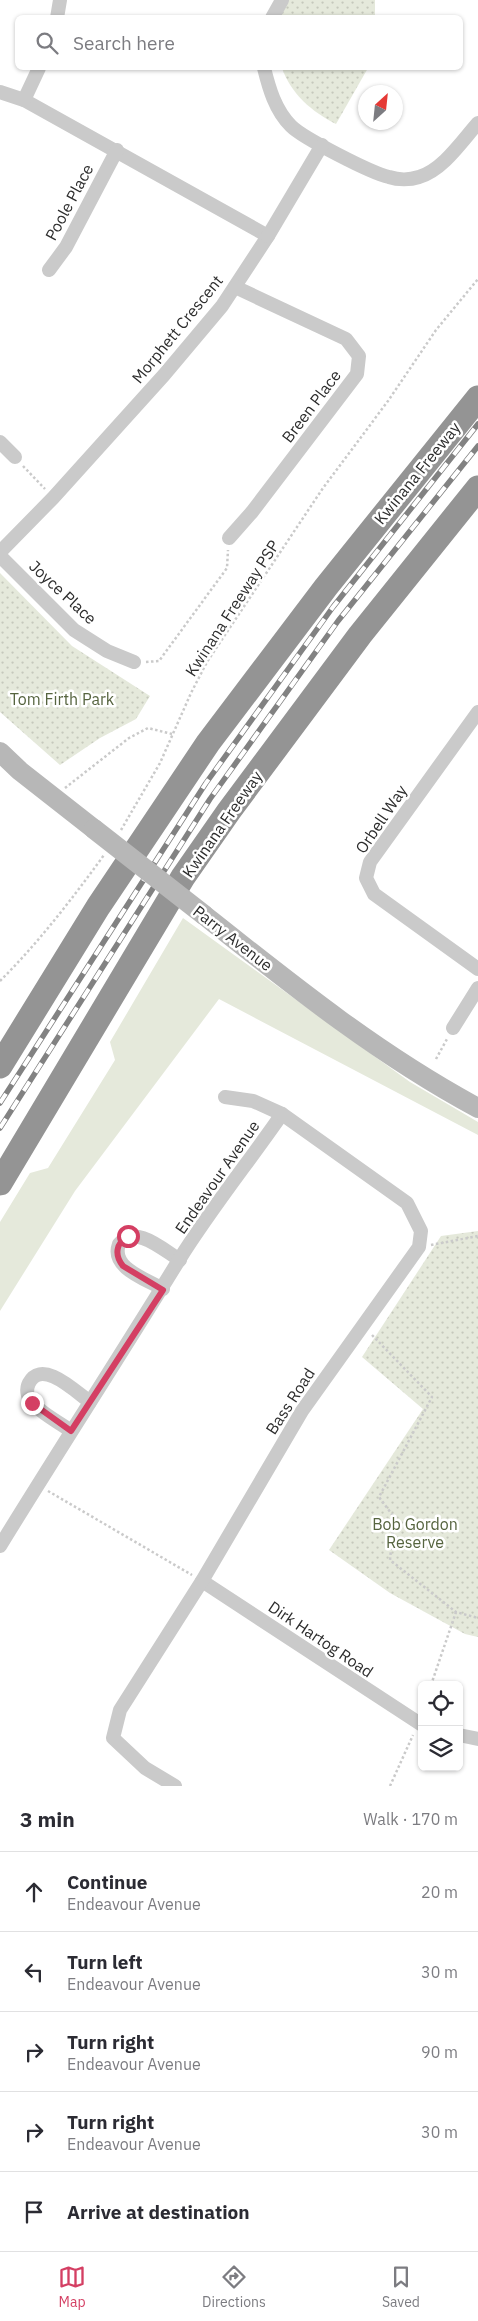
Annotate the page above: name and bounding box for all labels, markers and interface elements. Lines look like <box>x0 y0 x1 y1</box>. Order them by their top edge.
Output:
search box <box>15 15 463 70</box>
icon: search <box>33 29 61 57</box>
text: Search here <box>73 31 175 55</box>
north arrow <box>358 85 403 130</box>
street label: Poole Place <box>41 160 98 244</box>
street label: Morphett Crescent <box>127 271 227 387</box>
street label: Breen Place <box>277 365 345 446</box>
street label: Kwinana Freeway <box>370 418 464 528</box>
street label: Kwinana Freeway PSP <box>181 536 284 680</box>
street label: Joyce Place <box>25 556 101 628</box>
park label: Tom Firth Park <box>10 689 115 709</box>
street label: Kwinana Freeway <box>178 767 266 881</box>
street label: Orbell Way <box>351 781 411 857</box>
street label: Parry Avenue <box>189 901 277 975</box>
street label: Endeavour Avenue <box>170 1116 264 1238</box>
route start <box>117 1225 140 1248</box>
street label: Bass Road <box>261 1364 319 1438</box>
route end <box>21 1392 44 1415</box>
park label: Bob Gordon Reserve <box>372 1514 458 1552</box>
street label: Dirk Hartog Road <box>265 1597 377 1681</box>
map controls <box>418 1681 463 1771</box>
button: locate <box>418 1681 463 1726</box>
button: layers <box>418 1726 463 1771</box>
text: 3 min <box>20 1805 75 1833</box>
text: Walk · 170 m <box>363 1809 458 1829</box>
text: Continue <box>67 1870 147 1894</box>
icon: ahead <box>20 1878 48 1906</box>
text: 20 m <box>421 1882 458 1902</box>
text: Endeavour Avenue <box>67 1894 201 1914</box>
text: Turn left <box>67 1950 143 1974</box>
icon: left <box>20 1958 48 1986</box>
text: 30 m <box>421 1962 458 1982</box>
text: Endeavour Avenue <box>67 1974 201 1994</box>
text: Turn right <box>67 2030 154 2054</box>
icon: right <box>20 2038 48 2066</box>
text: 90 m <box>421 2042 458 2062</box>
text: Endeavour Avenue <box>67 2054 201 2074</box>
text: Turn right <box>67 2110 154 2134</box>
icon: right <box>20 2118 48 2146</box>
text: 30 m <box>421 2122 458 2142</box>
text: Endeavour Avenue <box>67 2134 201 2154</box>
icon: arrive <box>20 2198 48 2226</box>
text: Arrive at destination <box>67 2200 250 2224</box>
tab: Map <box>58 2263 86 2311</box>
tab: Directions <box>202 2263 266 2311</box>
tab: Saved <box>382 2263 420 2311</box>

